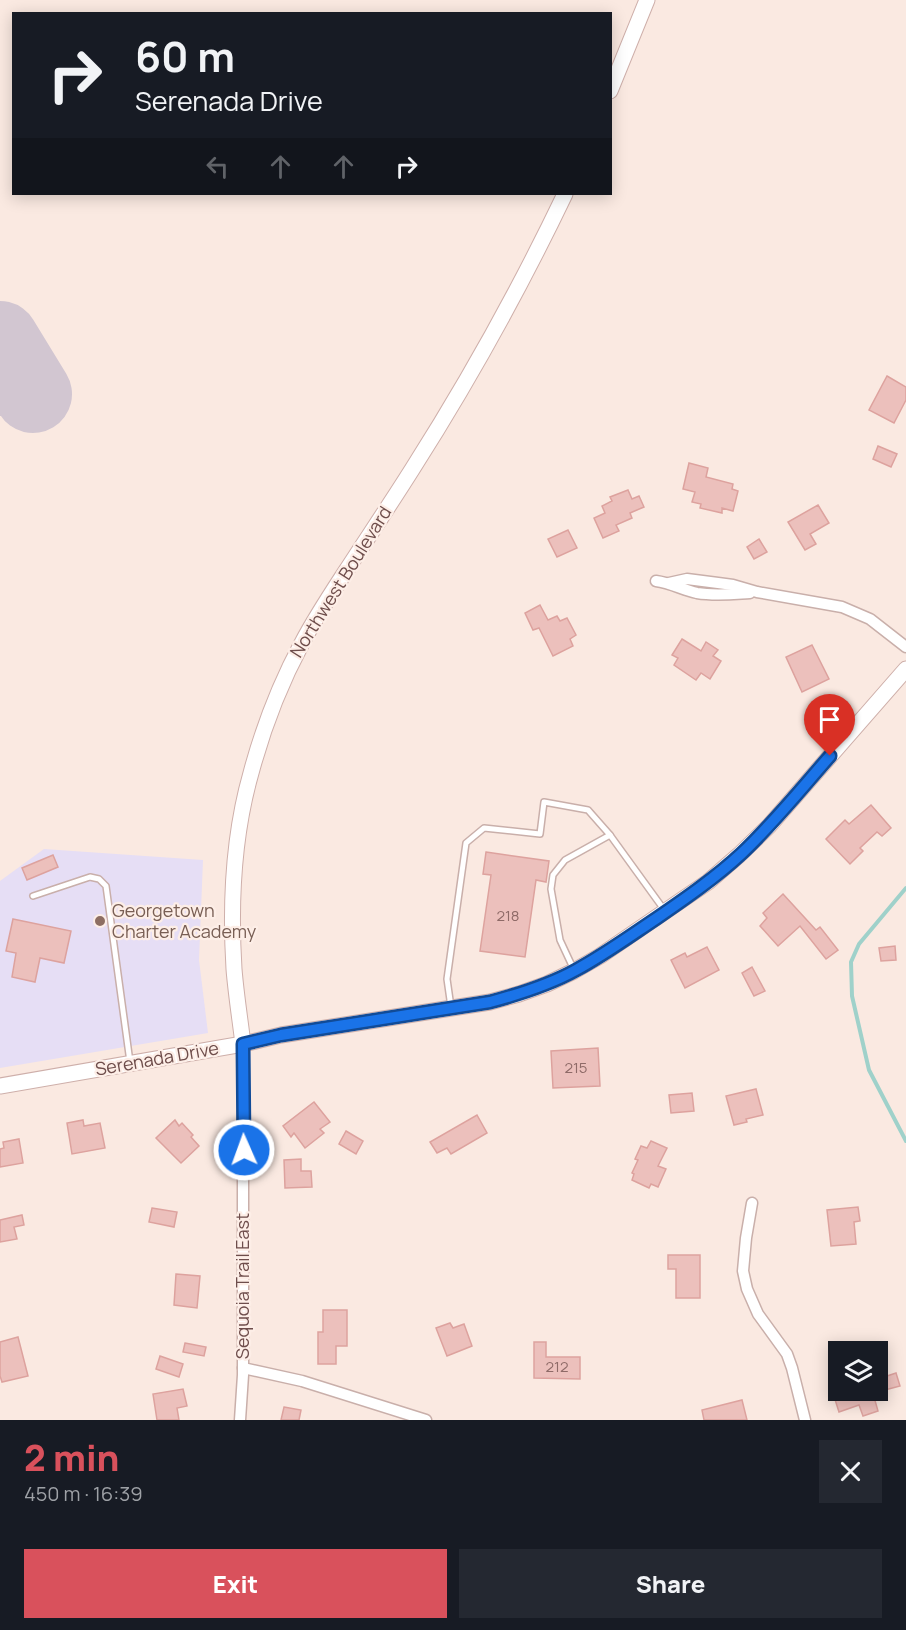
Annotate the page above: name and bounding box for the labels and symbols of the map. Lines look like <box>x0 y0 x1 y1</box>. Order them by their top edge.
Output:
street label: Northwest Boulevard <box>284 501 396 662</box>
pin <box>804 694 855 756</box>
place label: Georgetown Charter Academy <box>112 898 257 943</box>
house number: 218 <box>496 905 520 926</box>
marker: Georgetown Charter Academy <box>93 914 107 928</box>
street label: Serenada Drive <box>93 1035 221 1081</box>
house number: 215 <box>564 1057 588 1078</box>
position arrow <box>212 1118 276 1182</box>
street label: Sequoia Trail East <box>230 1213 254 1359</box>
house number: 212 <box>546 1356 568 1377</box>

